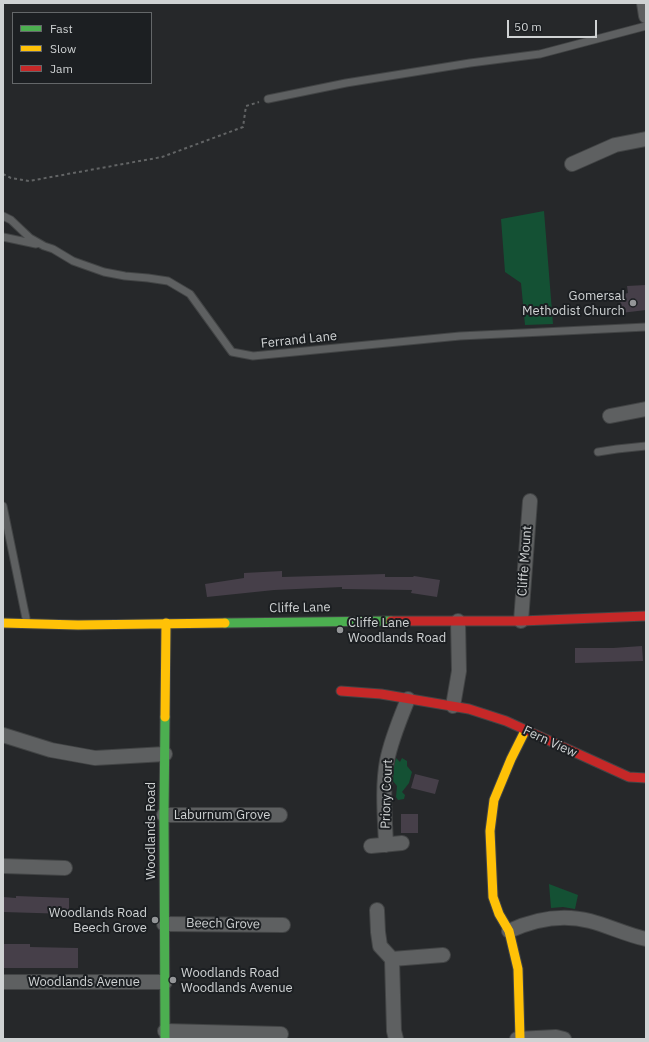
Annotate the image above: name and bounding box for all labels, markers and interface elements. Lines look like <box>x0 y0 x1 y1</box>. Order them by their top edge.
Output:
legend <box>12 12 152 84</box>
scale bar <box>509 12 599 38</box>
text: 50 m <box>514 19 542 34</box>
text: Fast <box>50 21 73 36</box>
text: Slow <box>50 41 76 56</box>
text: Jam <box>50 61 73 76</box>
place label: Gomersal Methodist Church <box>522 288 625 319</box>
marker: Gomersal Methodist Church <box>628 298 638 308</box>
street label: Ferrand Lane <box>260 328 338 352</box>
street label: Cliffe Mount <box>515 525 535 597</box>
street label: Cliffe Lane <box>269 600 331 616</box>
place label: Cliffe Lane Woodlands Road <box>348 615 446 646</box>
marker: Cliffe Lane Woodlands Road <box>335 625 345 635</box>
street label: Fern View <box>521 723 579 761</box>
street label: Priory Court <box>378 759 396 829</box>
street label: Woodlands Road <box>143 782 159 880</box>
street label: Laburnum Grove <box>174 807 270 823</box>
place label: Woodlands Road Beech Grove <box>49 905 147 936</box>
marker: Woodlands Road Beech Grove <box>150 915 160 925</box>
street label: Beech Grove <box>186 916 260 932</box>
place label: Woodlands Road Woodlands Avenue <box>181 965 293 996</box>
street label: Woodlands Avenue <box>28 974 140 990</box>
marker: Woodlands Road Woodlands Avenue <box>168 975 178 985</box>

